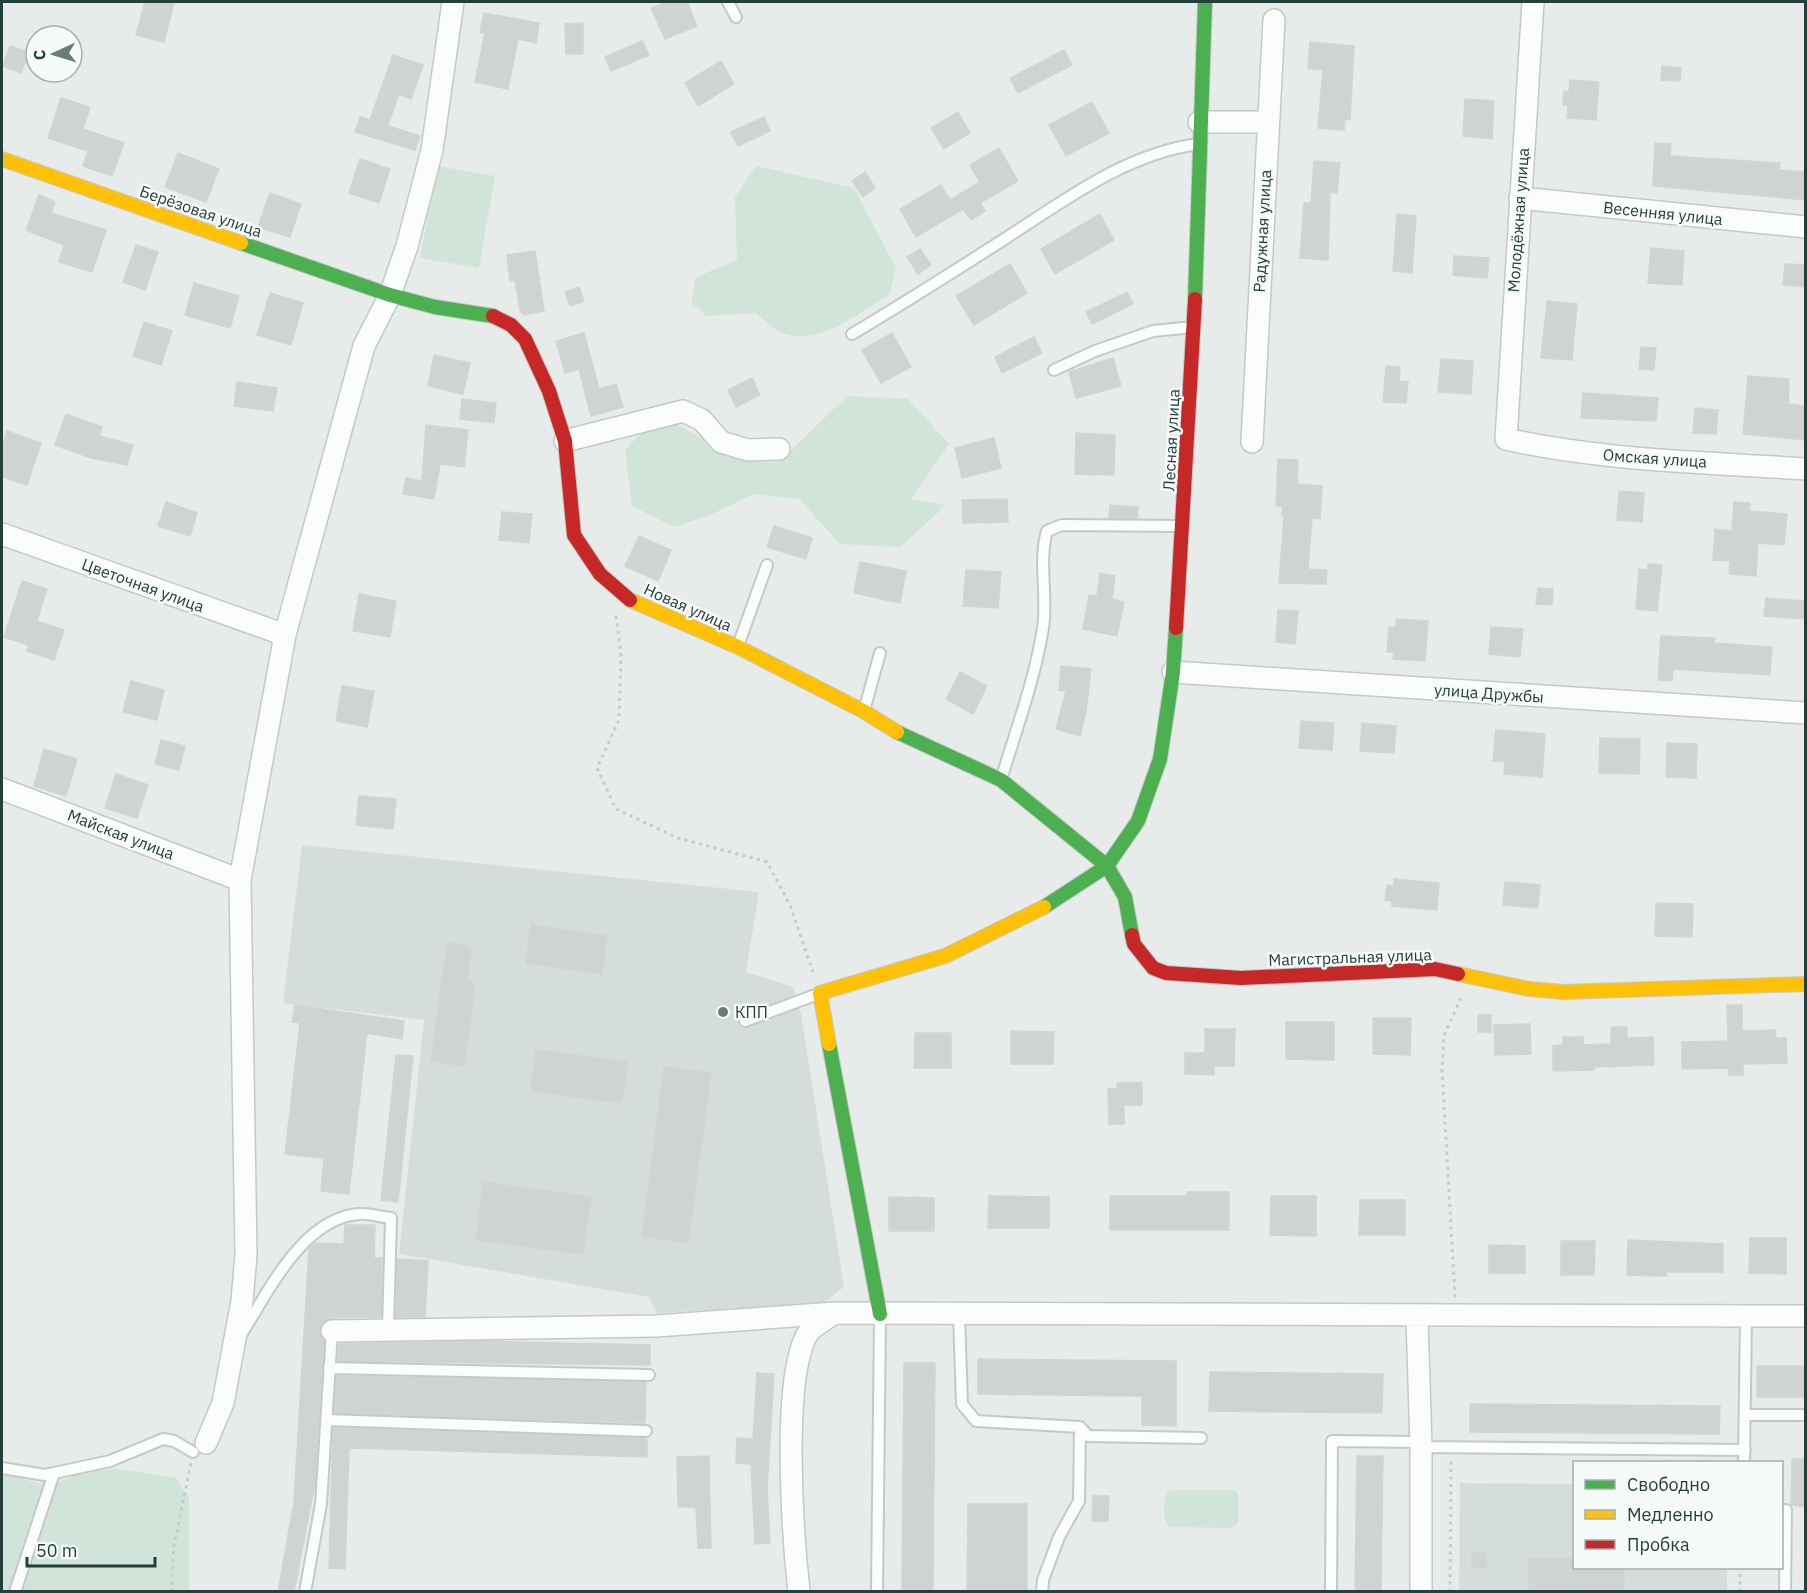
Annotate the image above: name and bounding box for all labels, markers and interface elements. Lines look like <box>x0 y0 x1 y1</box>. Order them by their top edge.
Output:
north arrow <box>24 24 84 84</box>
text: С <box>29 49 49 61</box>
street label: Молодёжная улица <box>1503 147 1533 293</box>
street label: Радужная улица <box>1249 169 1275 293</box>
street label: Берёзовая улица <box>137 181 265 241</box>
street label: Весенняя улица <box>1602 197 1724 229</box>
street label: Лесная улица <box>1158 388 1184 492</box>
street label: Омская улица <box>1602 444 1708 472</box>
street label: Цветочная улица <box>79 554 207 617</box>
street label: Новая улица <box>641 579 736 636</box>
street label: улица Дружбы <box>1434 679 1544 707</box>
street label: Майская улица <box>65 804 178 864</box>
street label: Магистральная улица <box>1268 944 1433 970</box>
place label: КПП <box>735 1002 768 1022</box>
marker: КПП <box>716 1005 730 1019</box>
legend <box>1573 1461 1783 1569</box>
text: Свободно <box>1627 1473 1710 1496</box>
text: Медленно <box>1627 1503 1714 1526</box>
scale bar <box>27 1530 154 1568</box>
text: Пробка <box>1627 1533 1690 1556</box>
text: 50 m <box>36 1539 78 1562</box>

